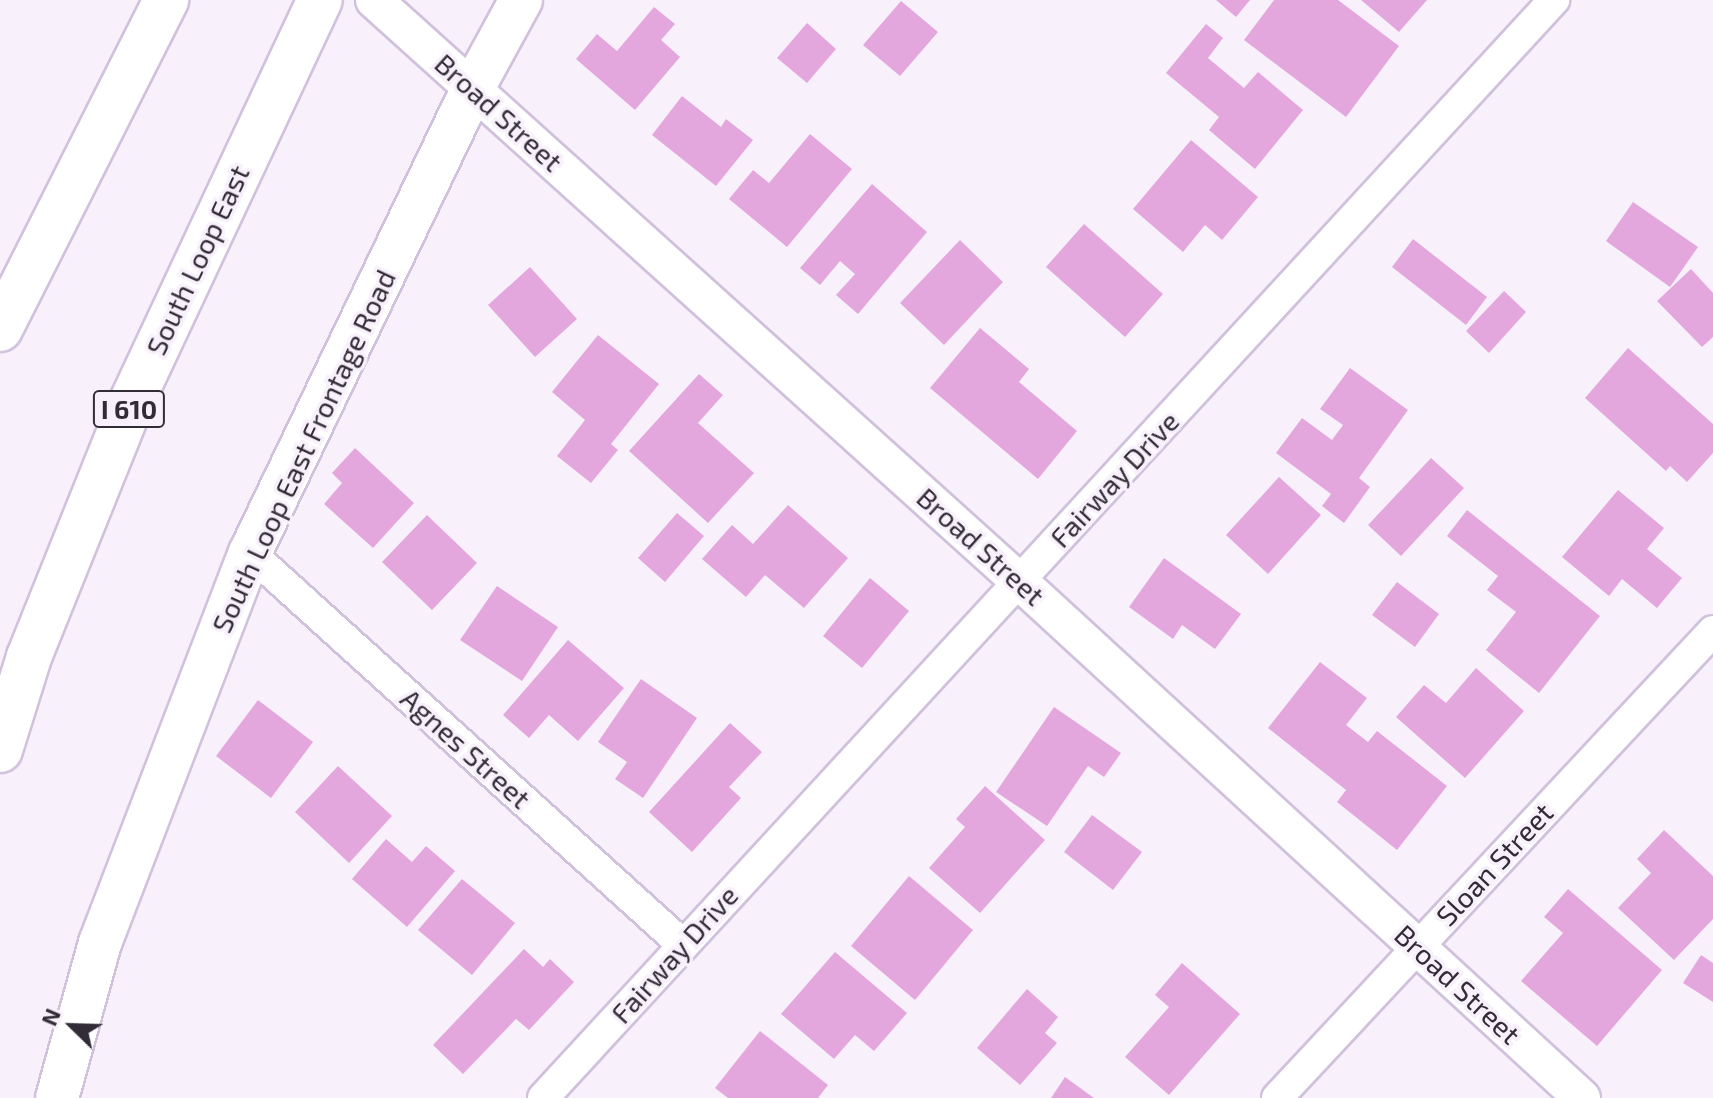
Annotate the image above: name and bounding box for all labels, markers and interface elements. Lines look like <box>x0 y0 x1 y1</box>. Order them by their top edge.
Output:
street label: Broad Street <box>428 46 570 178</box>
street label: South Loop East <box>138 160 256 360</box>
street label: South Loop East Frontage Road <box>204 264 402 638</box>
road number: I 610 <box>91 387 167 431</box>
street label: Fairway Drive <box>1042 404 1186 554</box>
street label: Broad Street <box>910 480 1052 612</box>
street label: Agnes Street <box>394 681 538 815</box>
street label: Sloan Street <box>1429 796 1559 932</box>
street label: Fairway Drive <box>603 878 745 1030</box>
street label: Broad Street <box>1388 917 1528 1051</box>
north arrow <box>32 986 112 1066</box>
text: N <box>35 1004 65 1029</box>

